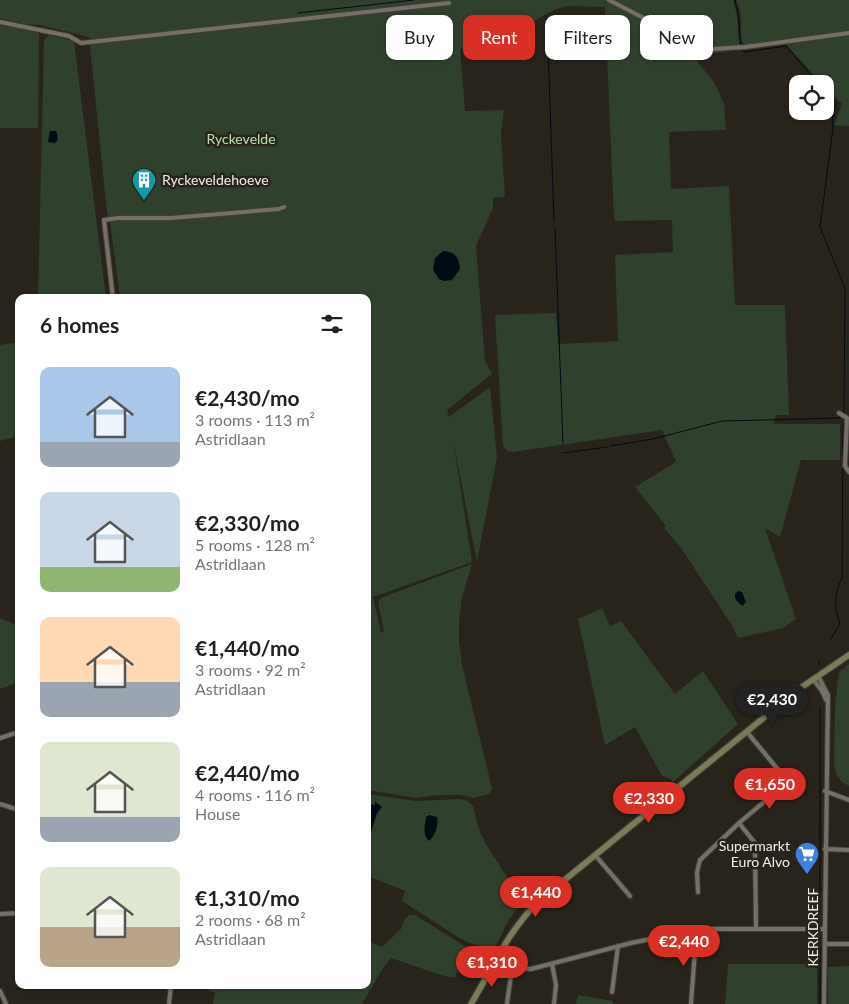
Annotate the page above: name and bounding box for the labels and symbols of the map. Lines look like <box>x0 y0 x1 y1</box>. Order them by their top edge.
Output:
park label: Ryckevelde <box>206 130 276 147</box>
building icon: Ryckeveldehoeve <box>131 167 157 201</box>
place label: Ryckeveldehoeve <box>162 171 269 188</box>
pin: €2,430 <box>731 682 813 725</box>
pin: €1,650 <box>729 768 811 810</box>
pin: €2,330 <box>608 782 690 824</box>
place label: Supermarkt Euro Alvo <box>719 837 790 870</box>
supermarket icon: Supermarkt Euro Alvo <box>794 841 820 875</box>
pin: €1,440 <box>495 876 577 918</box>
street label: KERKDREEF <box>804 887 821 966</box>
pin: €2,440 <box>643 924 725 967</box>
pin: €1,310 <box>451 946 533 988</box>

